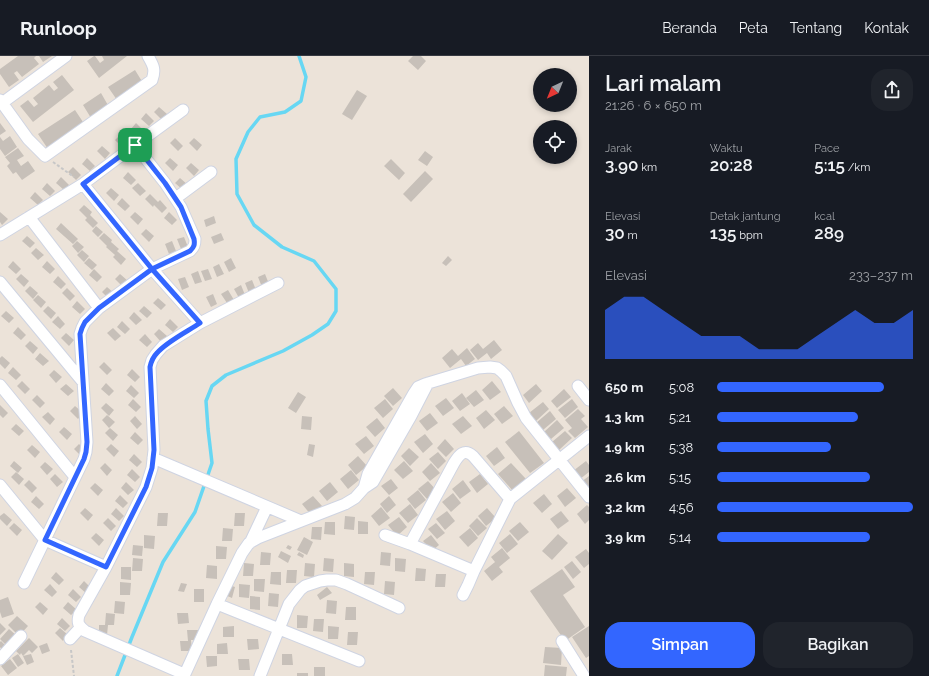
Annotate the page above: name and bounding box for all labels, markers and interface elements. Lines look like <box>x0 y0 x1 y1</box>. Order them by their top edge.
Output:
text: Runloop <box>20 17 97 39</box>
text: Beranda <box>662 20 717 36</box>
text: Peta <box>739 20 768 36</box>
text: Tentang <box>790 20 842 36</box>
text: Kontak <box>864 20 909 36</box>
north arrow <box>533 68 577 112</box>
map controls <box>533 68 577 164</box>
button: share <box>871 69 913 111</box>
text: Lari malam <box>605 70 721 96</box>
text: 21:26 · 6 × 650 m <box>605 98 702 113</box>
button: locate <box>533 120 577 164</box>
pin <box>118 128 152 162</box>
icon: arrive <box>124 134 146 156</box>
text: Jarak <box>605 142 632 155</box>
text: Waktu <box>710 142 743 155</box>
text: Pace <box>814 142 840 155</box>
text: 3.90 <box>605 155 638 175</box>
text: 20:28 <box>710 155 753 175</box>
text: 5:15 <box>814 155 845 175</box>
text: km <box>638 161 657 174</box>
text: /km <box>845 161 870 174</box>
text: Elevasi <box>605 210 640 223</box>
text: Detak jantung <box>710 210 781 223</box>
text: kcal <box>814 210 835 223</box>
text: 30 <box>605 223 625 243</box>
text: 135 <box>710 223 736 243</box>
text: 289 <box>814 223 844 243</box>
text: m <box>625 229 638 242</box>
text: bpm <box>736 229 763 242</box>
text: Elevasi <box>605 268 647 283</box>
text: 233–237 m <box>849 268 913 283</box>
text: 650 m <box>605 380 643 395</box>
text: 5:08 <box>669 380 694 395</box>
text: 1.3 km <box>605 410 644 425</box>
text: 5:21 <box>669 410 691 425</box>
text: 1.9 km <box>605 440 644 455</box>
text: 5:38 <box>669 440 693 455</box>
text: 2.6 km <box>605 470 646 485</box>
text: 5:15 <box>669 470 691 485</box>
text: 3.2 km <box>605 500 645 515</box>
text: 4:56 <box>669 500 693 515</box>
text: 3.9 km <box>605 530 645 545</box>
text: 5:14 <box>669 530 691 545</box>
button: Simpan <box>605 622 755 668</box>
button: Bagikan <box>763 622 913 668</box>

